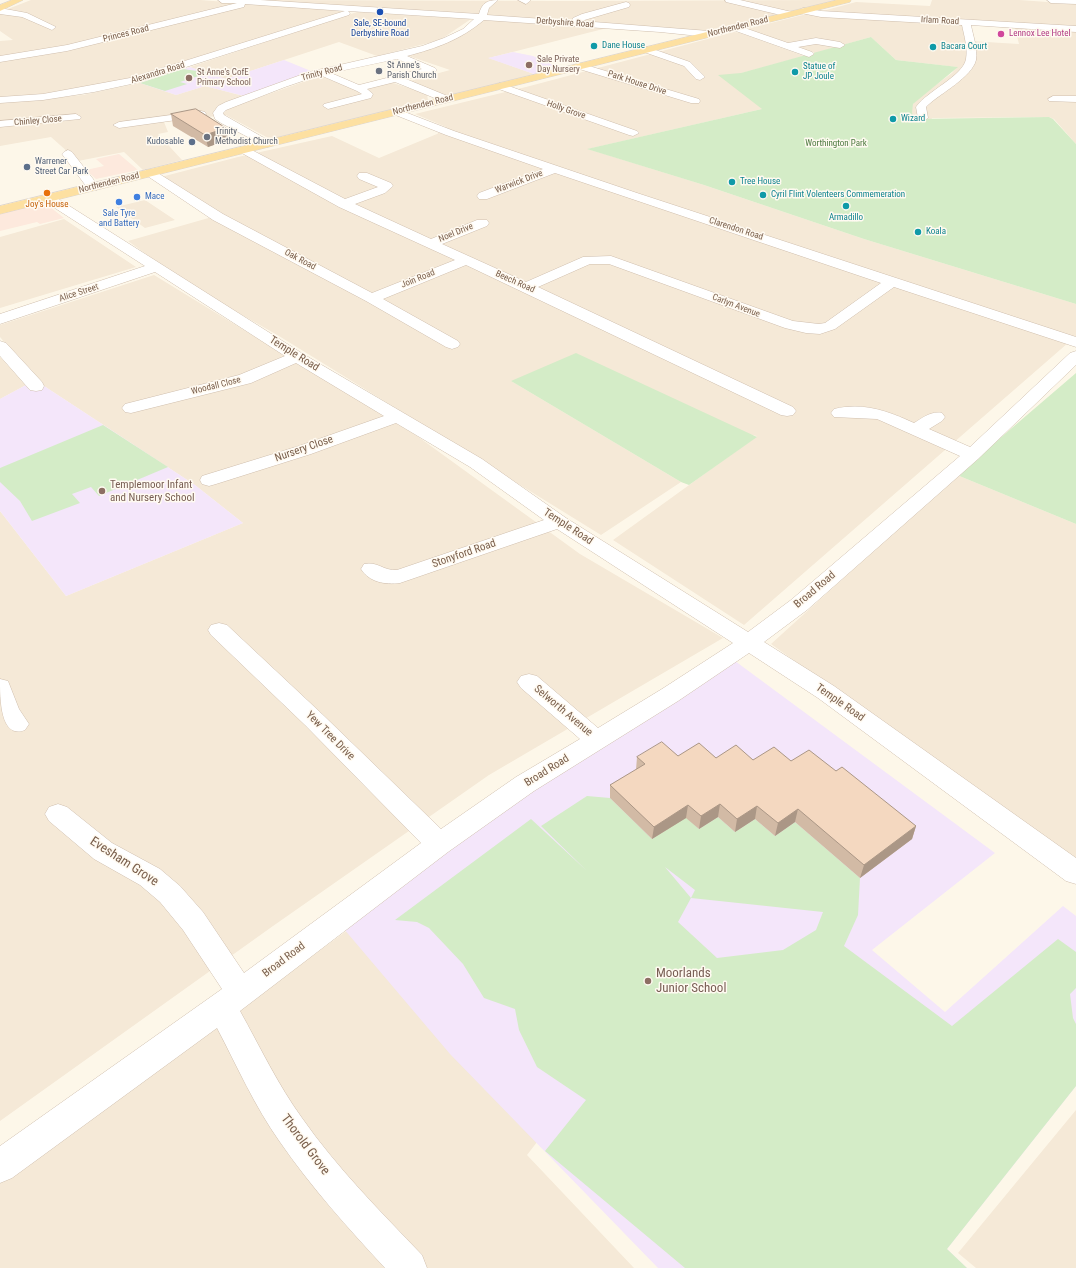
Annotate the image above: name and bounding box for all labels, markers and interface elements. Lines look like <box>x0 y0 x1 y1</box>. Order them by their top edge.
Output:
marker: Sale, SE-bound Derbyshire Road <box>375 7 385 17</box>
street label: Northenden Road <box>707 14 769 40</box>
street label: Irlam Road <box>921 15 959 27</box>
street label: Derbyshire Road <box>536 16 594 30</box>
place label: Sale, SE-bound Derbyshire Road <box>351 19 409 40</box>
street label: Princes Road <box>102 23 150 45</box>
marker: Lennox Lee Hotel <box>996 29 1006 39</box>
place label: Lennox Lee Hotel <box>1009 29 1070 39</box>
marker: Dane House <box>589 41 599 51</box>
place label: Dane House <box>602 41 645 51</box>
marker: Bacara Court <box>928 42 938 52</box>
place label: Bacara Court <box>941 42 987 52</box>
place label: Sale Private Day Nursery <box>537 55 580 76</box>
street label: Alexandra Road <box>130 60 186 86</box>
marker: Sale Private Day Nursery <box>524 60 534 70</box>
place label: St Anne's Parish Church <box>387 61 437 82</box>
street label: Trinity Road <box>300 62 344 84</box>
place label: Statue of JP Joule <box>803 62 835 83</box>
marker: St Anne's Parish Church <box>374 66 384 76</box>
marker: Statue of JP Joule <box>790 67 800 77</box>
place label: St Anne's CofE Primary School <box>197 68 251 89</box>
street label: Park House Drive <box>606 68 668 98</box>
marker: St Anne's CofE Primary School <box>184 73 194 83</box>
street label: Northenden Road <box>392 92 454 118</box>
street label: Holly Grove <box>545 98 587 122</box>
street label: Chinley Close <box>14 114 62 128</box>
marker: Wizard <box>888 114 898 124</box>
place label: Wizard <box>901 114 925 124</box>
place label: Trinity Methodist Church <box>215 127 278 148</box>
marker: Trinity Methodist Church <box>202 132 212 142</box>
place label: Kudosable <box>147 137 184 147</box>
marker: Kudosable <box>187 137 197 147</box>
park label: Worthington Park <box>805 139 867 149</box>
place label: Warrener Street Car Park <box>35 157 88 178</box>
marker: Warrener Street Car Park <box>22 162 32 172</box>
street label: Warwick Drive <box>494 168 544 196</box>
street label: Northenden Road <box>78 170 140 196</box>
marker: Tree House <box>727 177 737 187</box>
place label: Tree House <box>740 177 780 187</box>
marker: Joy's House <box>42 188 52 198</box>
marker: Cyril Flint Volenteers Commemeration <box>758 190 768 200</box>
place label: Cyril Flint Volenteers Commemeration <box>771 190 905 200</box>
marker: Mace <box>132 192 142 202</box>
place label: Mace <box>145 192 164 202</box>
marker: Sale Tyre and Battery <box>114 197 124 207</box>
place label: Joy's House <box>26 200 68 210</box>
marker: Armadillo <box>841 201 851 211</box>
place label: Sale Tyre and Battery <box>99 209 139 230</box>
place label: Armadillo <box>829 213 863 223</box>
street label: Clarendon Road <box>708 215 764 243</box>
street label: Noel Drive <box>437 221 475 245</box>
marker: Koala <box>913 227 923 237</box>
place label: Koala <box>926 227 946 237</box>
street label: Oak Road <box>282 247 318 273</box>
street label: Join Road <box>400 267 436 291</box>
street label: Beech Road <box>494 269 536 295</box>
street label: Alice Street <box>58 282 100 304</box>
street label: Carlyn Avenue <box>711 292 761 320</box>
street label: Temple Road <box>267 333 321 375</box>
street label: Woodall Close <box>190 375 242 397</box>
street label: Nursery Close <box>273 433 335 465</box>
place label: Templemoor Infant and Nursery School <box>110 478 194 504</box>
marker: Templemoor Infant and Nursery School <box>97 486 107 496</box>
street label: Temple Road <box>541 506 595 548</box>
street label: Stonyford Road <box>430 537 498 571</box>
street label: Broad Road <box>792 569 838 611</box>
street label: Temple Road <box>813 681 867 725</box>
street label: Selworth Avenue <box>531 683 595 739</box>
street label: Yew Tree Drive <box>303 709 357 763</box>
street label: Broad Road <box>522 752 572 790</box>
street label: Evesham Grove <box>87 834 161 890</box>
street label: Broad Road <box>260 940 308 980</box>
place label: Moorlands Junior School <box>656 966 726 997</box>
marker: Moorlands Junior School <box>643 976 653 986</box>
street label: Thorold Grove <box>277 1112 333 1178</box>

